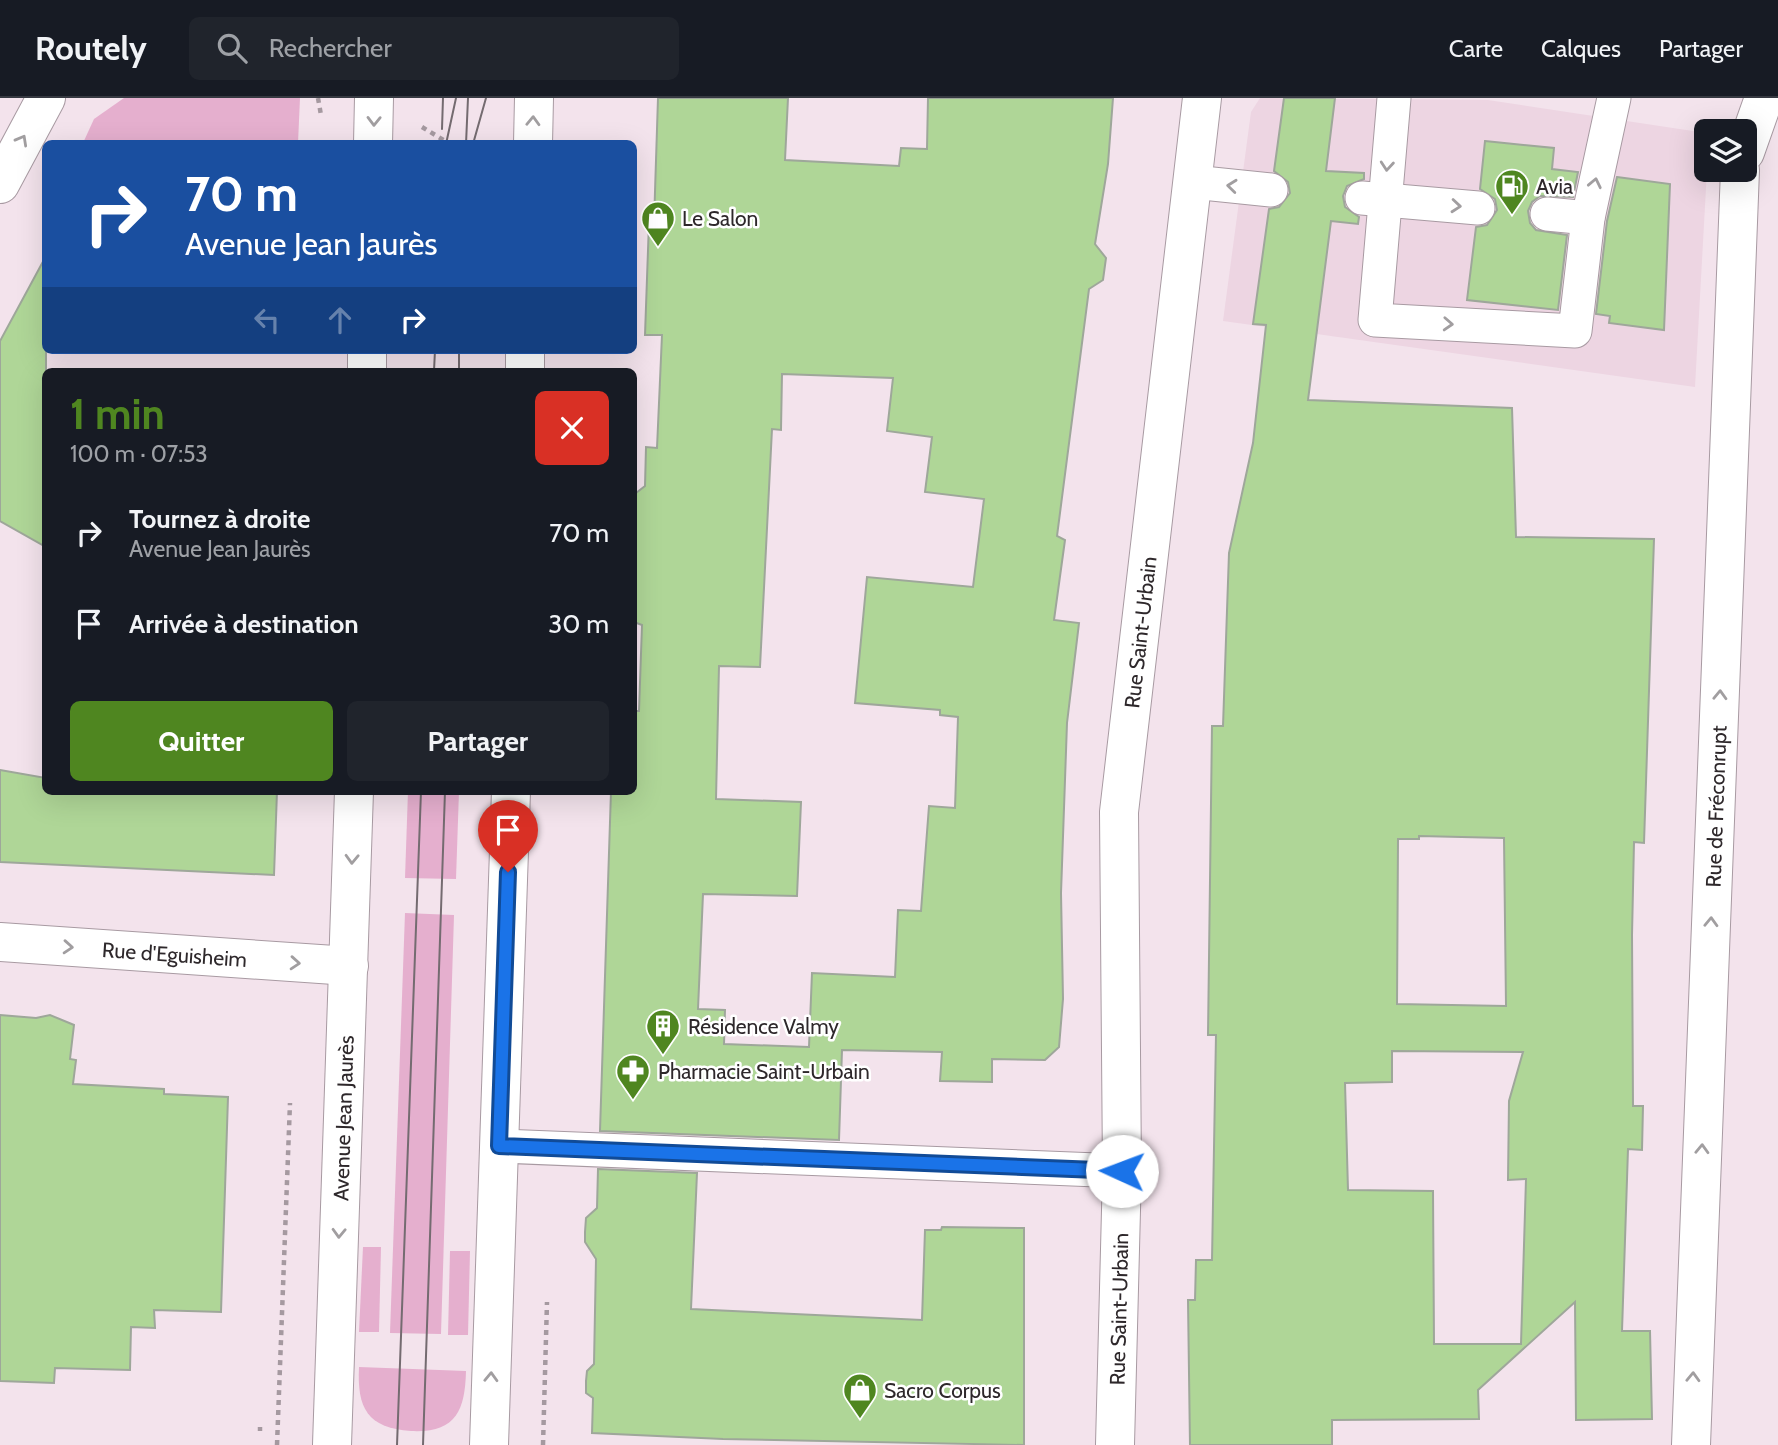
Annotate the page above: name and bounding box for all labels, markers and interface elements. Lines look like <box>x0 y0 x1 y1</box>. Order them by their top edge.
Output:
search box <box>189 17 679 80</box>
text: Routely <box>35 28 147 68</box>
icon: search <box>213 29 251 67</box>
text: Rechercher <box>269 32 392 64</box>
text: Carte <box>1449 34 1503 63</box>
text: Calques <box>1541 34 1621 63</box>
text: Partager <box>1659 34 1743 63</box>
one-way arrow <box>526 115 541 126</box>
one-way arrow <box>366 116 382 127</box>
map controls <box>1694 119 1757 182</box>
button: layers <box>1694 119 1757 182</box>
one-way arrow <box>13 135 27 148</box>
one-way arrow <box>1380 160 1395 172</box>
text: 70 m <box>185 164 298 223</box>
fuel station icon: Avia <box>1493 167 1531 216</box>
icon: right <box>70 168 161 259</box>
place label: Avia <box>1536 174 1573 199</box>
one-way arrow <box>1587 177 1602 189</box>
one-way arrow <box>1226 179 1237 194</box>
one-way arrow <box>1451 198 1462 213</box>
shop icon: Le Salon <box>639 199 677 248</box>
place label: Le Salon <box>682 206 758 231</box>
text: Avenue Jean Jaurès <box>185 224 438 263</box>
icon: left <box>248 301 286 339</box>
icon: ahead <box>321 301 359 339</box>
icon: right <box>394 301 432 339</box>
one-way arrow <box>1443 316 1454 331</box>
text: 1 min <box>70 388 165 440</box>
button: close <box>535 391 609 465</box>
text: 100 m · 07:53 <box>70 440 208 468</box>
text: Tournez à droite <box>129 503 311 535</box>
icon: right <box>70 514 108 552</box>
text: 70 m <box>549 517 609 549</box>
text: Avenue Jean Jaurès <box>129 535 311 563</box>
street label: Rue Saint-Urbain <box>1119 555 1161 710</box>
icon: arrive <box>70 605 108 643</box>
text: Arrivée à destination <box>129 608 359 640</box>
text: 30 m <box>548 608 609 640</box>
one-way arrow <box>1712 689 1727 700</box>
button: Quitter <box>70 701 333 781</box>
button: Partager <box>347 701 609 781</box>
street label: Rue de Fréconrupt <box>1700 725 1731 888</box>
pin <box>478 800 538 872</box>
icon: arrive <box>489 811 527 849</box>
one-way arrow <box>345 854 360 865</box>
one-way arrow <box>1703 916 1718 927</box>
street label: Rue d'Eguisheim <box>101 937 248 971</box>
one-way arrow <box>63 939 74 954</box>
one-way arrow <box>290 955 301 970</box>
building icon: Résidence Valmy <box>644 1007 682 1056</box>
place label: Résidence Valmy <box>688 1014 839 1039</box>
street label: Avenue Jean Jaurès <box>328 1035 358 1202</box>
pharmacy icon: Pharmacie Saint-Urbain <box>614 1052 652 1101</box>
place label: Pharmacie Saint-Urbain <box>658 1059 870 1084</box>
position arrow <box>1085 1134 1159 1208</box>
one-way arrow <box>1695 1144 1710 1155</box>
one-way arrow <box>332 1228 347 1239</box>
street label: Rue Saint-Urbain <box>1104 1232 1133 1386</box>
one-way arrow <box>484 1371 499 1382</box>
shop icon: Sacro Corpus <box>841 1371 879 1420</box>
one-way arrow <box>1686 1371 1701 1382</box>
place label: Sacro Corpus <box>884 1378 1001 1403</box>

